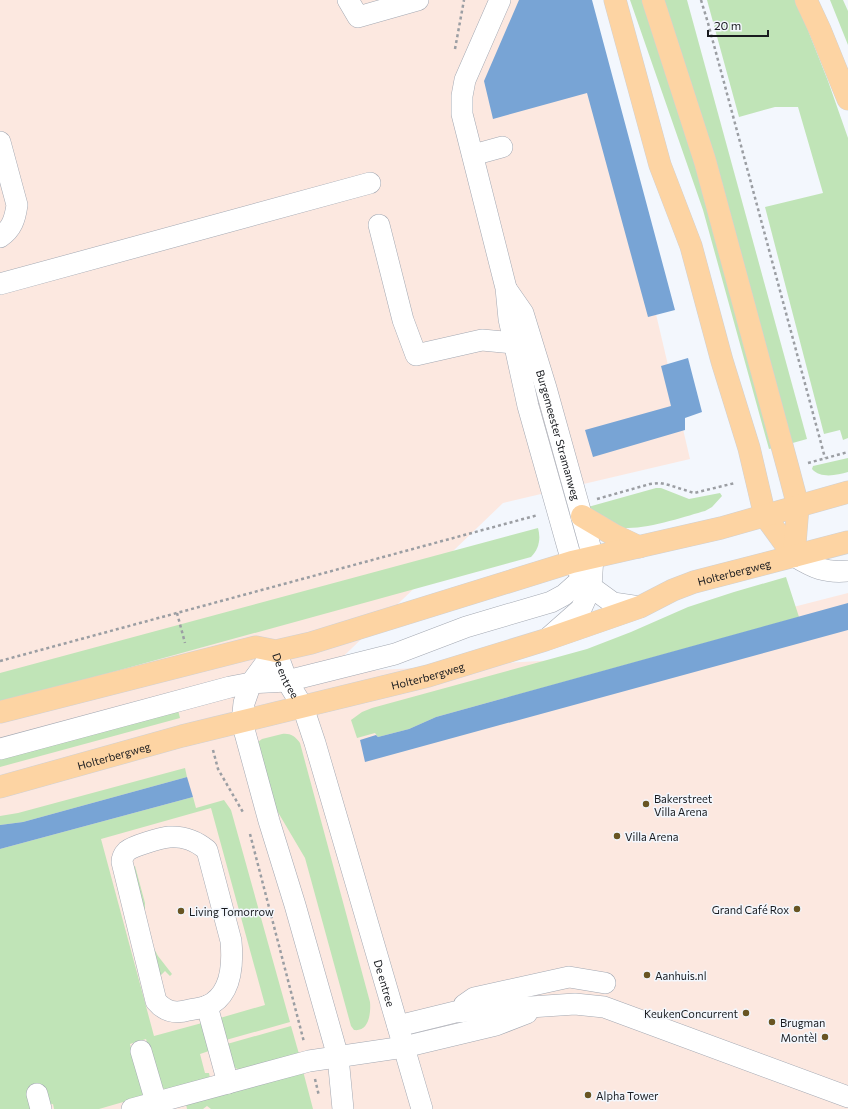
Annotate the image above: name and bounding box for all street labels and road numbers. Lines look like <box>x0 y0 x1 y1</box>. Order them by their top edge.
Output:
street label: Burgemeester Stramanweg <box>534 368 583 502</box>
street label: Holterbergweg <box>696 556 772 587</box>
street label: De entree <box>271 651 302 700</box>
street label: Holterbergweg <box>390 659 466 691</box>
street label: Holterbergweg <box>76 739 152 772</box>
street label: De entree <box>372 958 398 1008</box>

